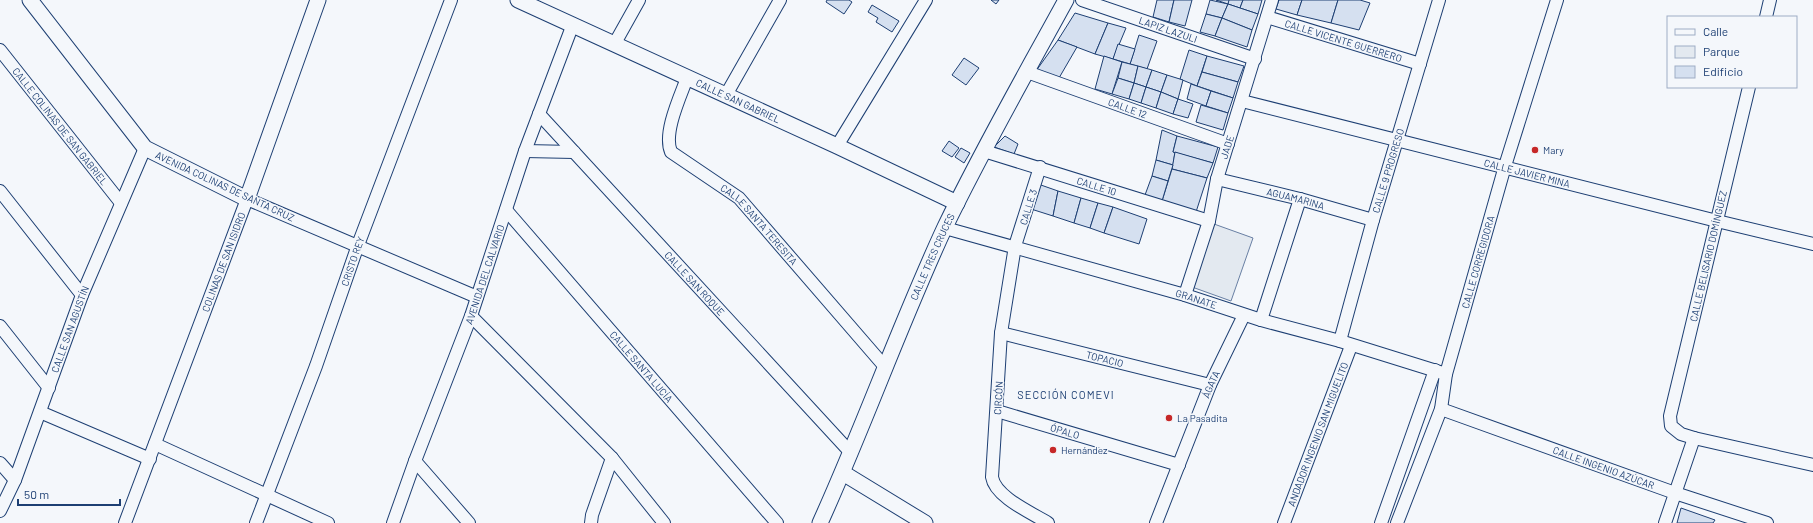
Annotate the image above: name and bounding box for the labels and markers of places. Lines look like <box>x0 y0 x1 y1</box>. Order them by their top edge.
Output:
place label: Mary <box>1543 144 1564 156</box>
marker: Mary <box>1530 145 1540 155</box>
place label: La Pasadita <box>1177 412 1227 424</box>
marker: La Pasadita <box>1164 413 1174 423</box>
place label: Hernández <box>1061 444 1108 456</box>
marker: Hernández <box>1048 445 1058 455</box>

